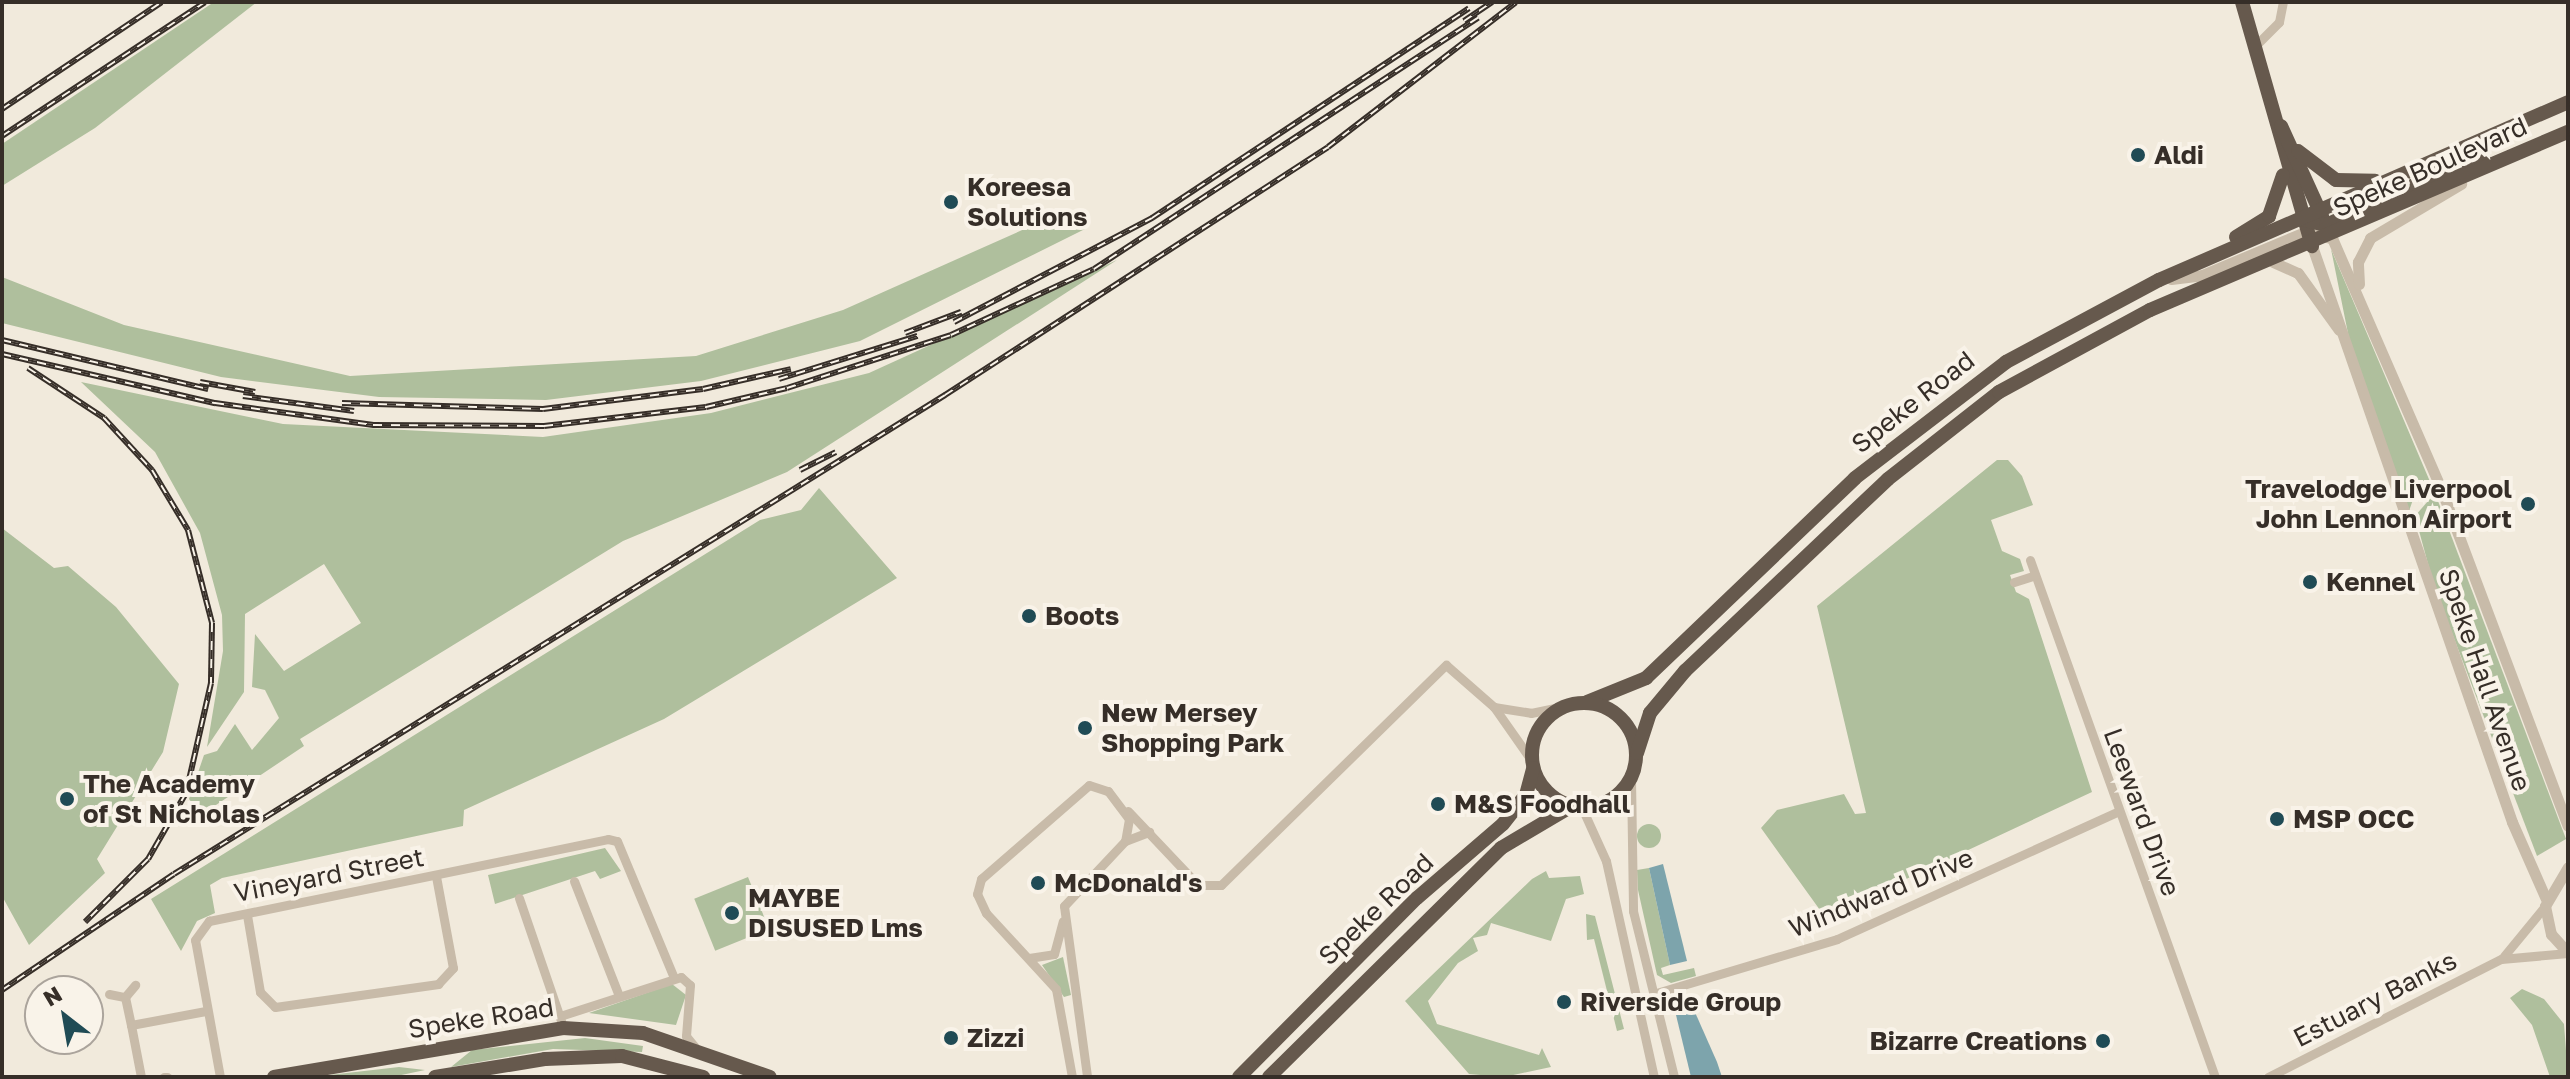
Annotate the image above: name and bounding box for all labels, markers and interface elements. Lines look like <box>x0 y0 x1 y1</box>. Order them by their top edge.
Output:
street label: Speke Boulevard <box>2328 110 2532 224</box>
place label: Aldi <box>2154 139 2204 171</box>
marker: Aldi <box>2129 146 2147 164</box>
place label: Koreesa Solutions <box>967 171 1088 232</box>
marker: Koreesa Solutions <box>942 193 960 211</box>
street label: Speke Road <box>1845 344 1981 460</box>
place label: Travelodge Liverpool John Lennon Airport <box>2245 473 2512 534</box>
marker: Travelodge Liverpool John Lennon Airport <box>2519 495 2537 513</box>
street label: Speke Hall Avenue <box>2432 565 2538 795</box>
place label: Kennel <box>2326 566 2415 598</box>
marker: Kennel <box>2301 573 2319 591</box>
place label: Boots <box>1045 600 1119 632</box>
marker: Boots <box>1020 607 1038 625</box>
place label: New Mersey Shopping Park <box>1101 697 1284 758</box>
marker: New Mersey Shopping Park <box>1076 719 1094 737</box>
street label: Leeward Drive <box>2097 724 2187 900</box>
place label: The Academy of St Nicholas <box>83 768 260 830</box>
place label: M&S Foodhall <box>1454 788 1630 820</box>
marker: The Academy of St Nicholas <box>58 790 76 808</box>
marker: M&S Foodhall <box>1429 795 1447 813</box>
place label: MSP OCC <box>2293 803 2414 835</box>
marker: MSP OCC <box>2268 810 2286 828</box>
street label: Vineyard Street <box>231 841 427 909</box>
street label: Windward Drive <box>1784 842 1978 944</box>
street label: Speke Road <box>1312 847 1440 971</box>
place label: McDonald's <box>1054 867 1202 899</box>
marker: McDonald's <box>1029 874 1047 892</box>
place label: MAYBE DISUSED Lms <box>748 882 923 944</box>
marker: MAYBE DISUSED Lms <box>723 904 741 922</box>
street label: Estuary Banks <box>2288 944 2462 1054</box>
north arrow <box>24 975 104 1055</box>
text: N <box>38 980 67 1012</box>
place label: Riverside Group <box>1580 986 1781 1018</box>
street label: Speke Road <box>406 991 556 1045</box>
marker: Riverside Group <box>1555 993 1573 1011</box>
place label: Zizzi <box>967 1022 1024 1054</box>
place label: Bizarre Creations <box>1869 1025 2087 1057</box>
marker: Zizzi <box>942 1029 960 1047</box>
marker: Bizarre Creations <box>2094 1032 2112 1050</box>

